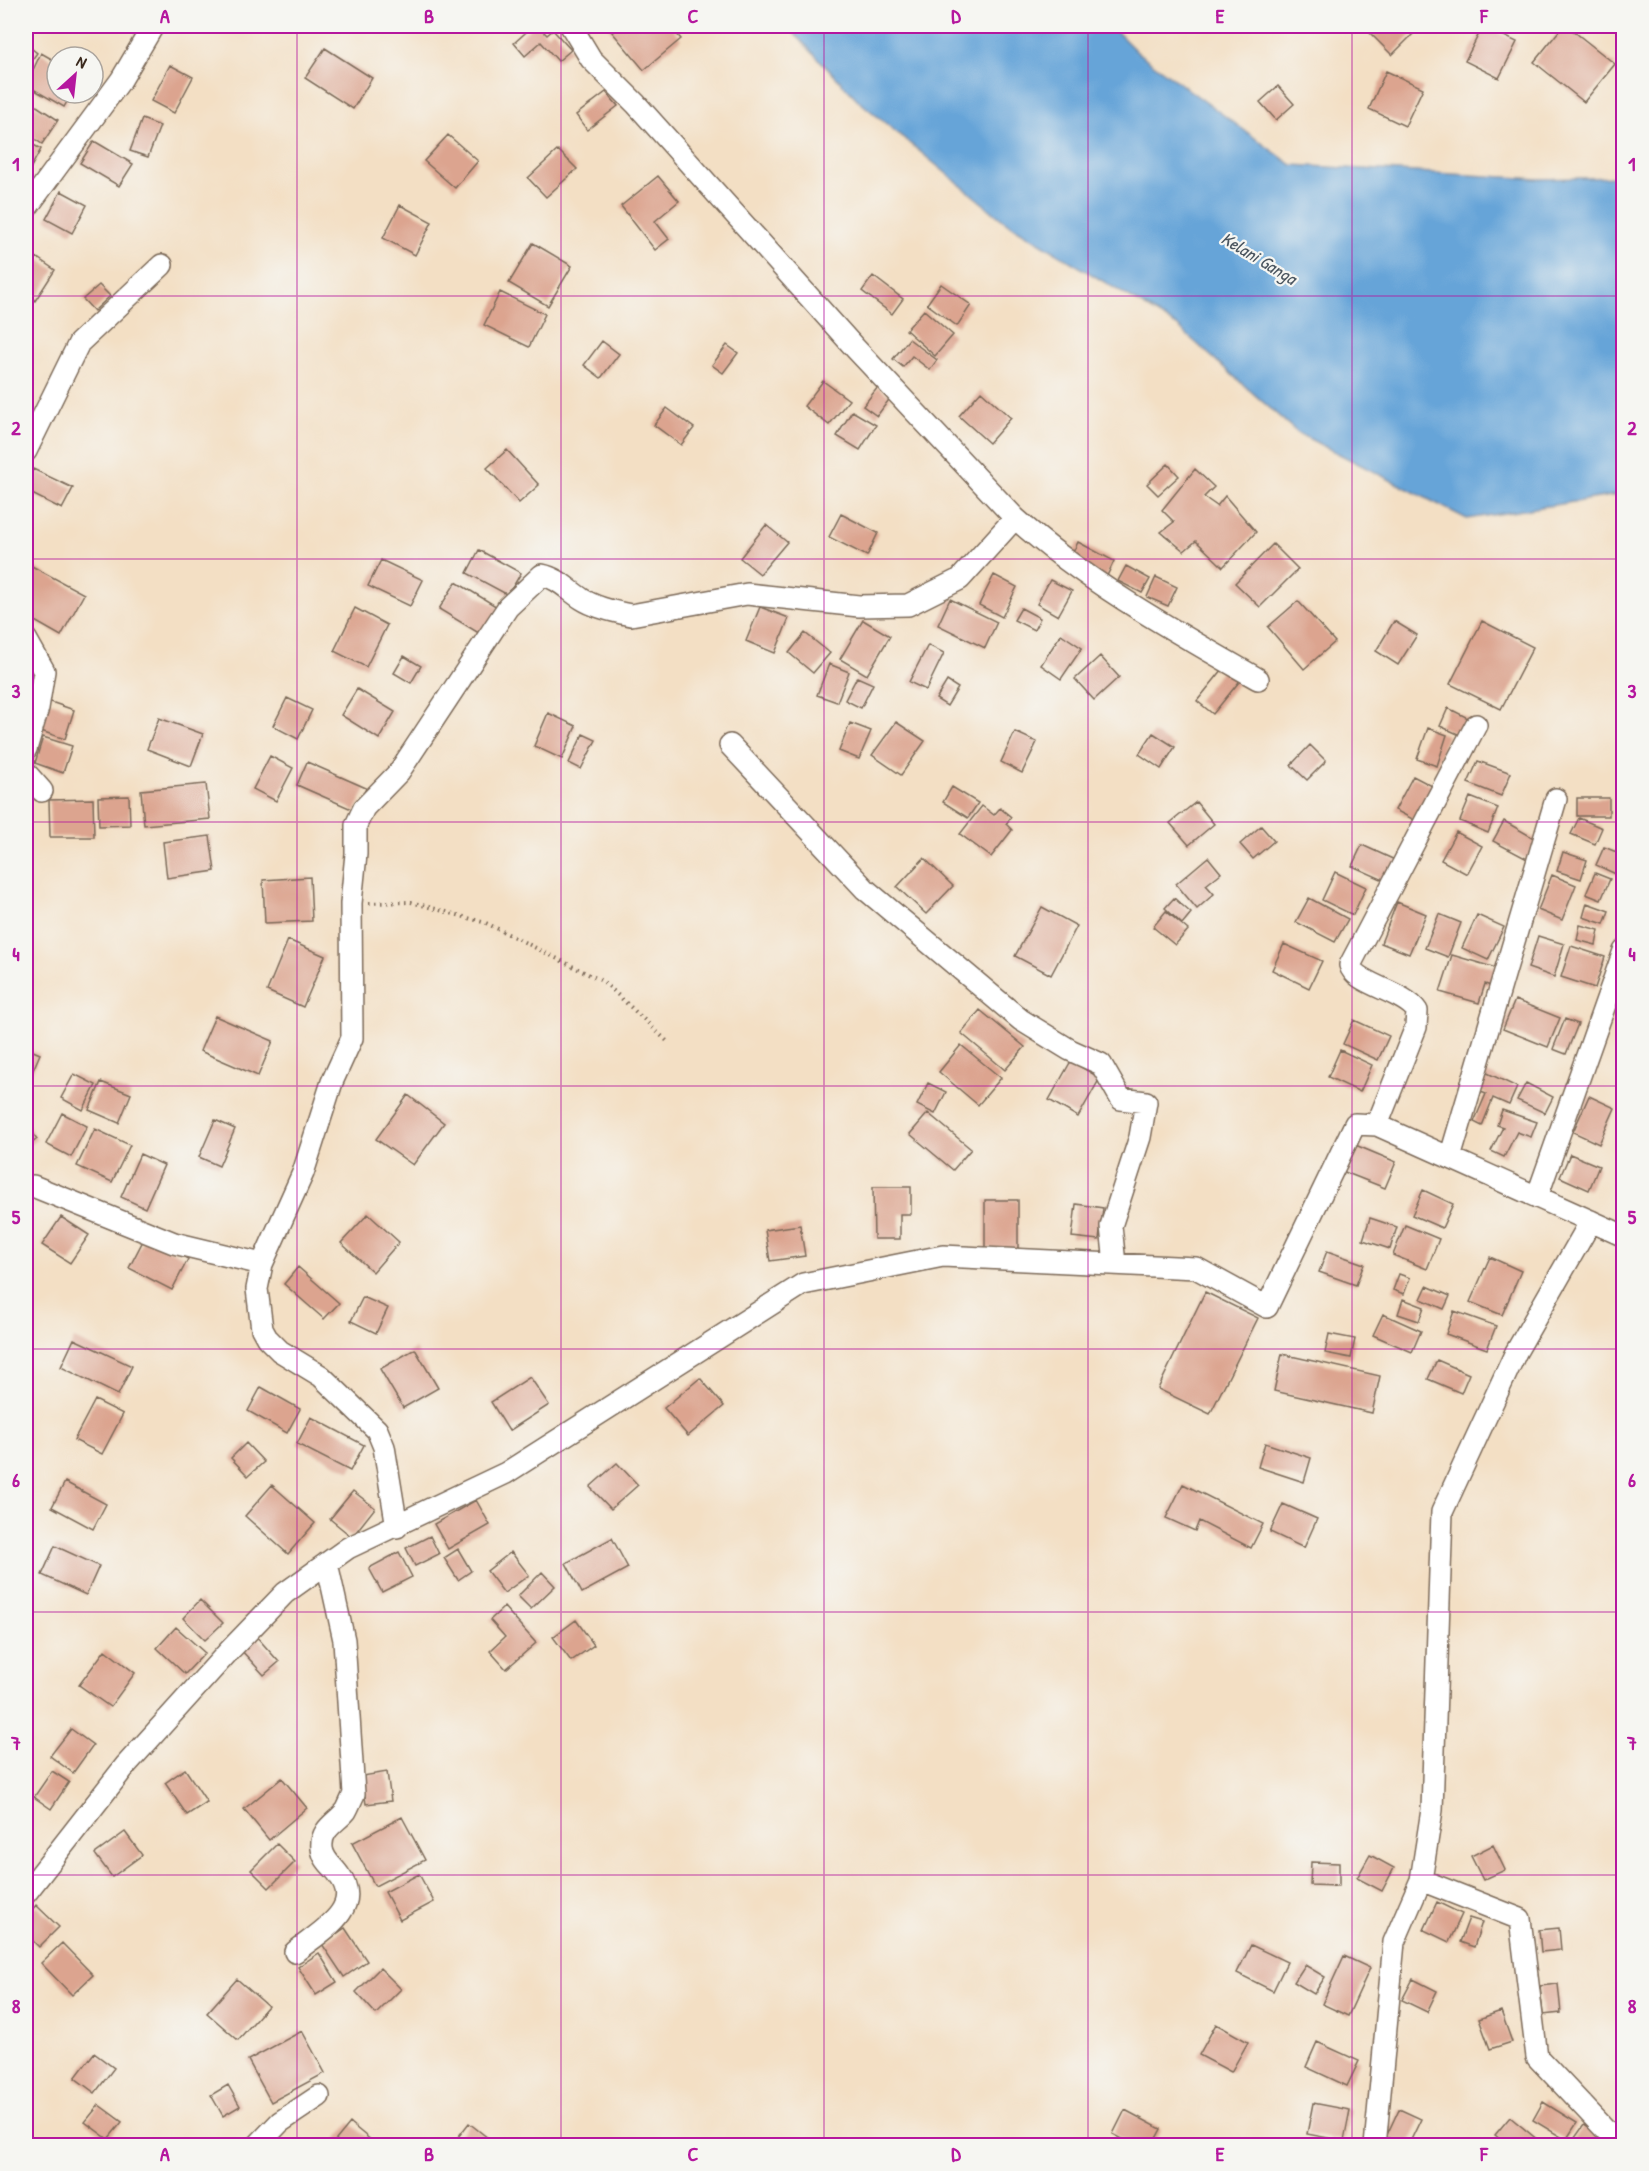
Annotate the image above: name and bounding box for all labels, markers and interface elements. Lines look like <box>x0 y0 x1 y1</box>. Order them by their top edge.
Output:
text: A <box>160 2 170 29</box>
text: B <box>424 2 434 29</box>
text: C <box>688 2 699 29</box>
text: D <box>951 2 961 29</box>
text: E <box>1216 2 1225 29</box>
text: F <box>1479 2 1489 29</box>
north arrow <box>45 45 105 105</box>
text: N <box>73 50 91 74</box>
text: 1 <box>12 150 20 177</box>
text: 1 <box>1628 150 1636 177</box>
water label: Kelani Ganga <box>1217 226 1303 291</box>
text: 2 <box>11 414 21 441</box>
text: 2 <box>1627 414 1637 441</box>
text: 3 <box>12 677 21 704</box>
text: 3 <box>1628 677 1637 704</box>
text: 4 <box>12 940 20 967</box>
text: 4 <box>1628 940 1636 967</box>
text: 5 <box>12 1203 21 1230</box>
text: 5 <box>1628 1203 1637 1230</box>
text: 6 <box>12 1466 20 1493</box>
text: 6 <box>1628 1466 1636 1493</box>
text: 7 <box>10 1729 21 1756</box>
text: 7 <box>1626 1729 1637 1756</box>
text: 8 <box>12 1992 21 2019</box>
text: 8 <box>1628 1992 1637 2019</box>
text: A <box>160 2140 170 2167</box>
text: B <box>424 2140 434 2167</box>
text: C <box>688 2140 699 2167</box>
text: D <box>951 2140 961 2167</box>
text: E <box>1216 2140 1225 2167</box>
text: F <box>1479 2140 1489 2167</box>

